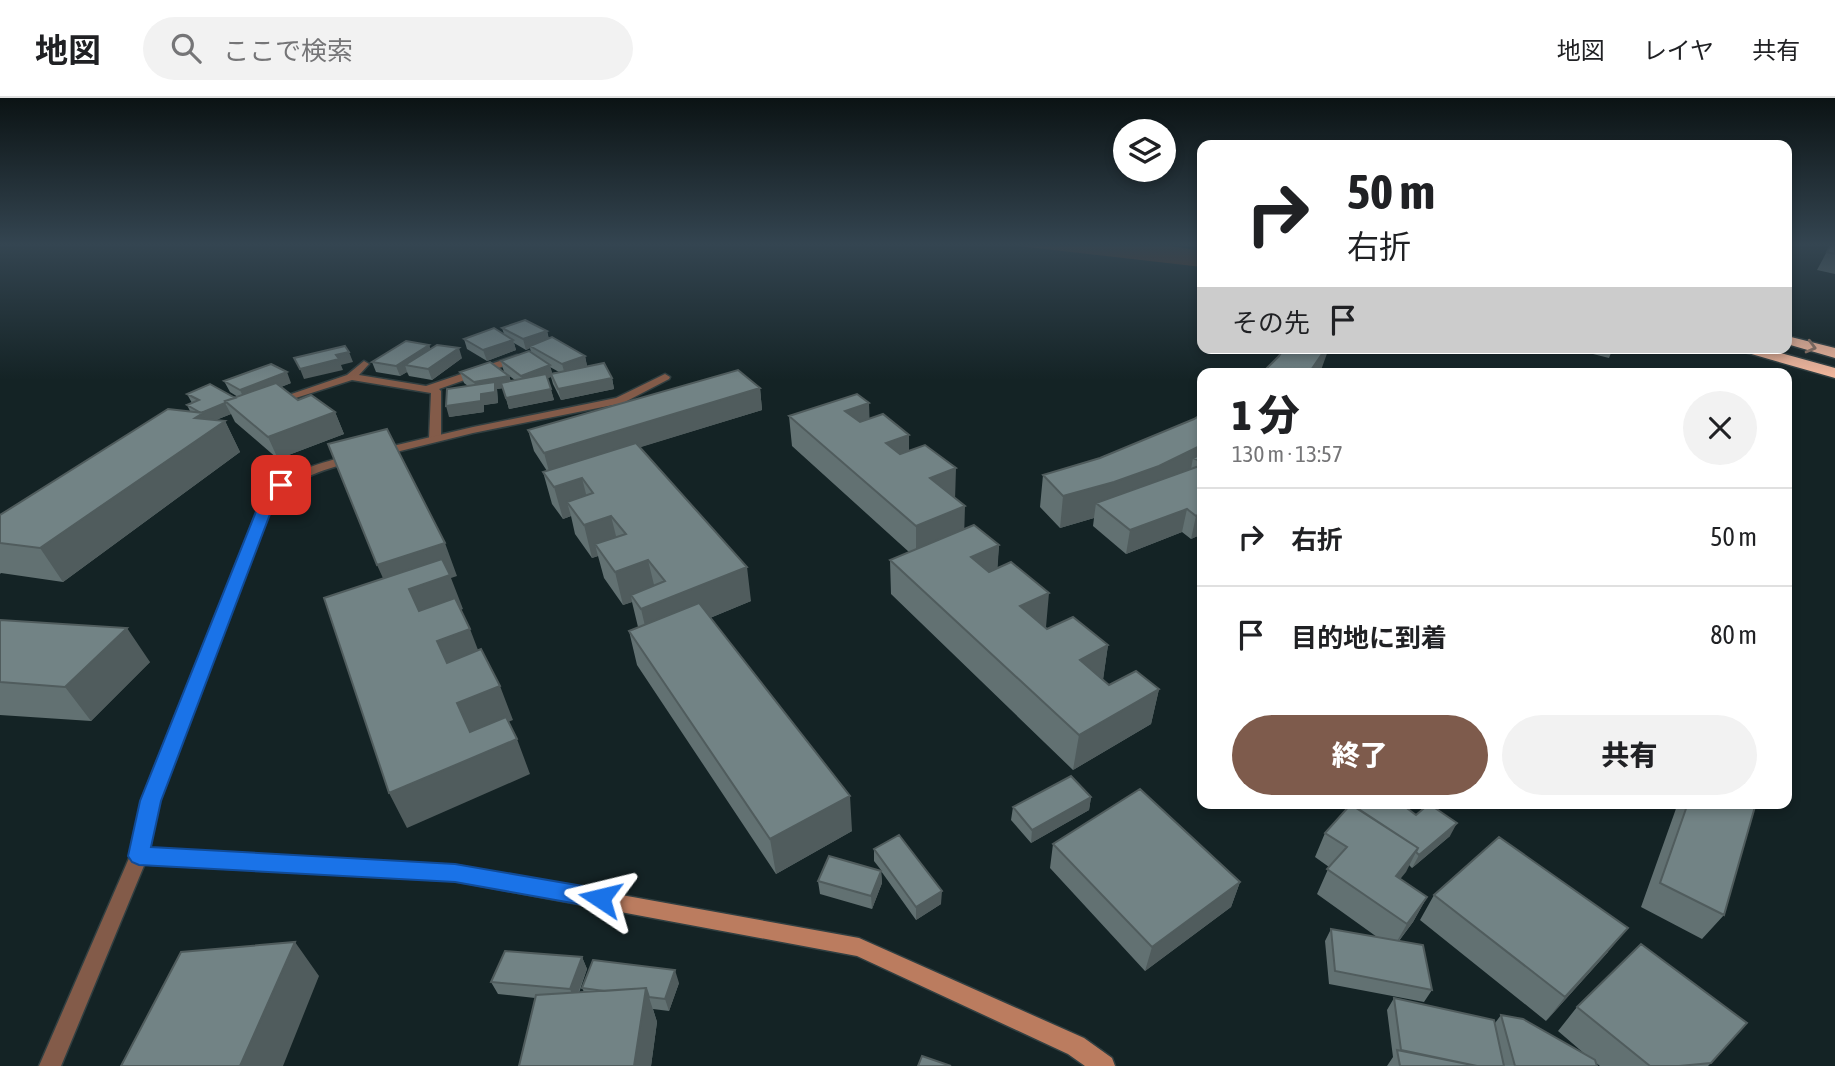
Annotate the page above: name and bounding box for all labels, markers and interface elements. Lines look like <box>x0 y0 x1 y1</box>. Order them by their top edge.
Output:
search box <box>143 17 633 80</box>
icon: search <box>167 29 205 67</box>
text: 地図 <box>35 31 101 69</box>
text: ここで検索 <box>223 36 353 66</box>
text: 地図 <box>1557 37 1605 64</box>
text: レイヤ <box>1643 37 1714 64</box>
text: 共有 <box>1752 37 1800 64</box>
map controls <box>1113 119 1176 182</box>
button: layers <box>1113 119 1176 182</box>
text: 50 m <box>1347 163 1435 219</box>
icon: right <box>1232 168 1323 259</box>
text: 右折 <box>1347 228 1411 265</box>
icon: arrive <box>1324 301 1362 339</box>
text: その先 <box>1232 308 1310 338</box>
one-way arrow <box>1805 339 1817 353</box>
text: 1 分 <box>1232 391 1300 439</box>
button: close <box>1683 391 1757 465</box>
text: 130 m · 13:57 <box>1232 441 1343 467</box>
pin <box>251 455 311 515</box>
icon: arrive <box>262 466 300 504</box>
icon: right <box>1232 518 1270 556</box>
text: 50 m <box>1710 522 1757 552</box>
text: 右折 <box>1291 525 1343 555</box>
icon: arrive <box>1232 616 1270 654</box>
text: 80 m <box>1710 620 1757 650</box>
text: 目的地に到着 <box>1291 623 1447 653</box>
button: 終了 <box>1232 715 1488 795</box>
button: 共有 <box>1502 715 1757 795</box>
position arrow <box>563 861 637 935</box>

